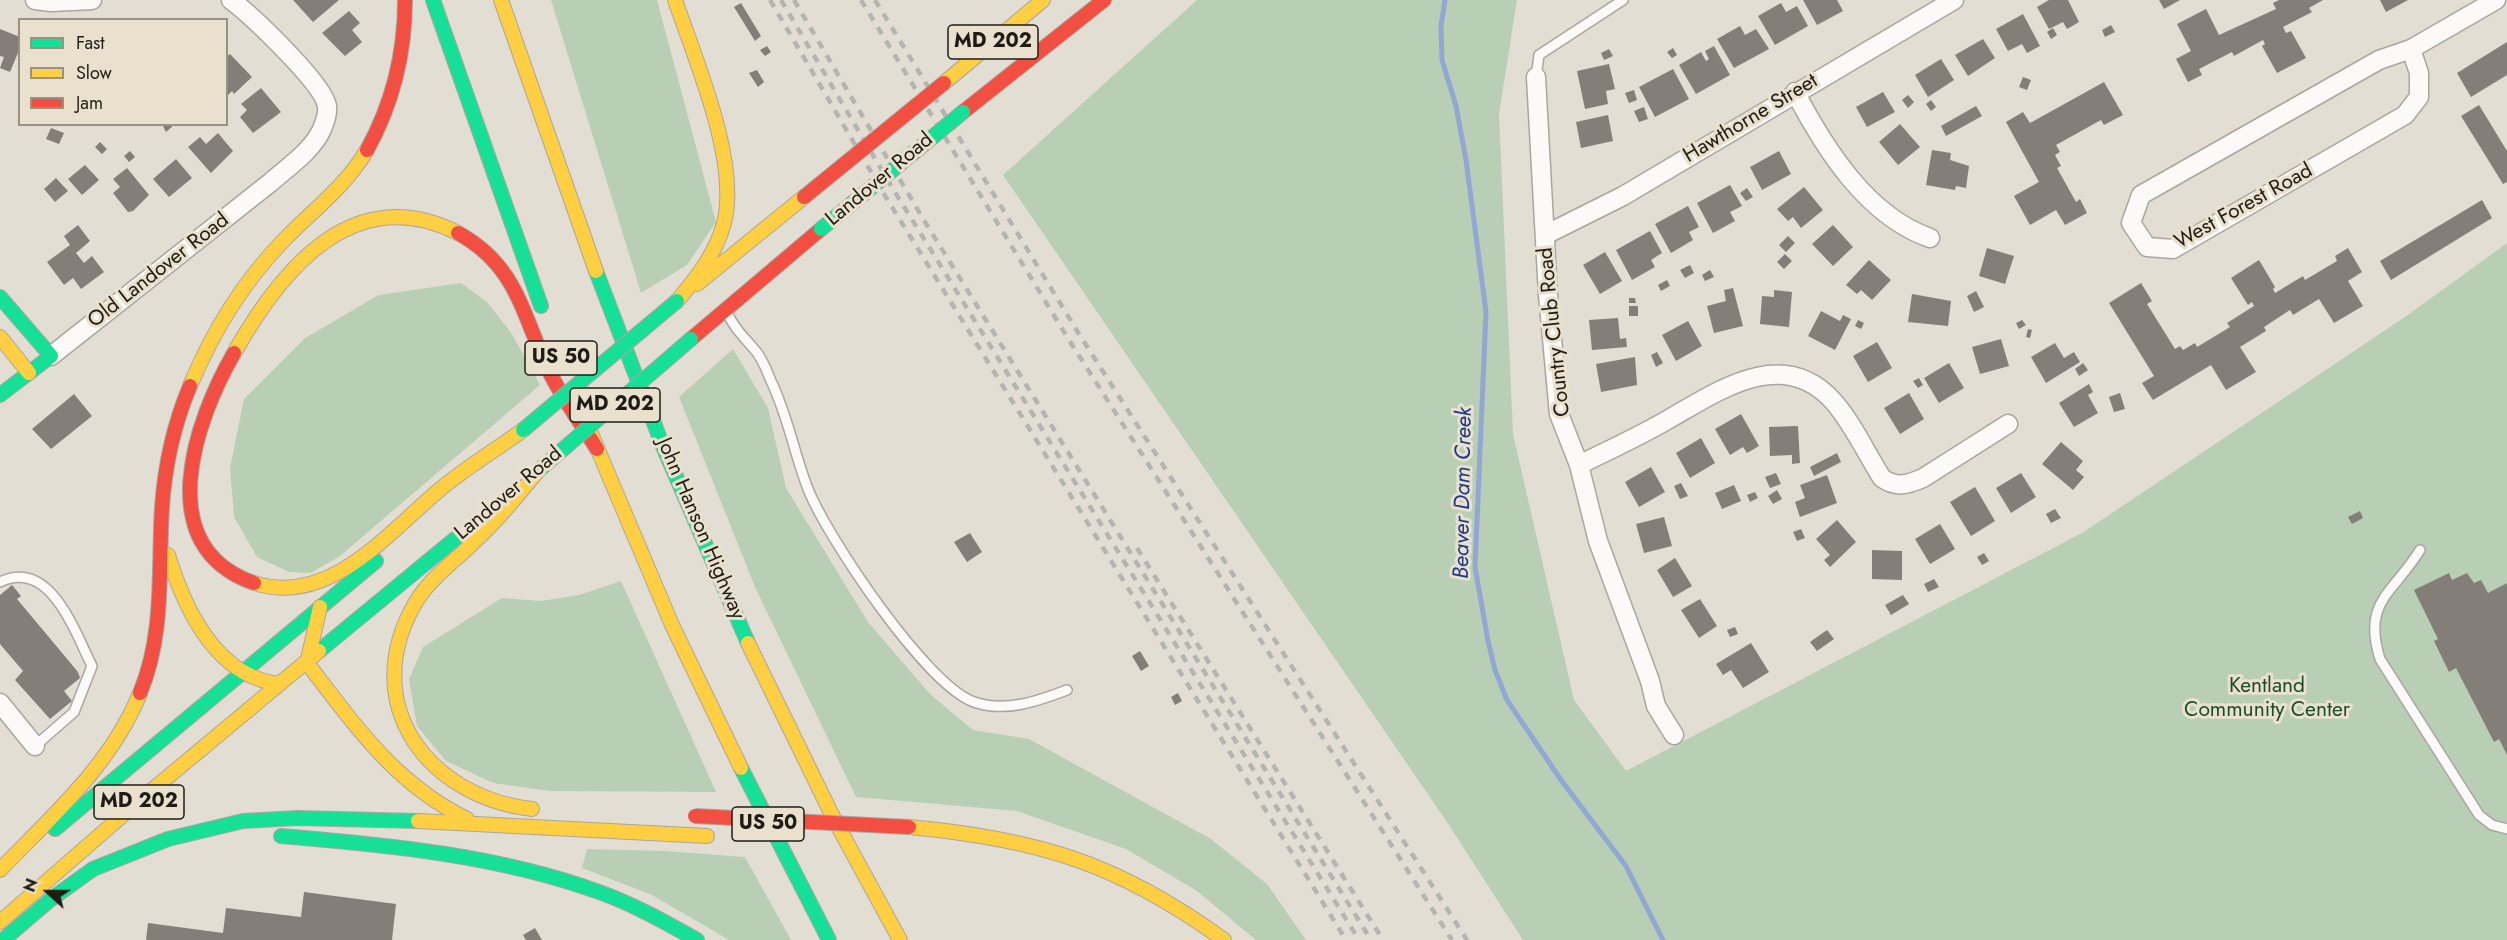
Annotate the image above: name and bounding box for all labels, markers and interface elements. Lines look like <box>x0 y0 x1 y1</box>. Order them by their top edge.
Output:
legend <box>18 18 228 126</box>
road number: MD 202 <box>948 25 1038 59</box>
text: Fast <box>76 30 105 56</box>
text: Slow <box>76 60 112 86</box>
street label: Hawthorne Street <box>1679 69 1823 169</box>
text: Jam <box>76 90 103 116</box>
street label: Landover Road <box>821 128 939 232</box>
street label: West Forest Road <box>2171 159 2317 255</box>
street label: Old Landover Road <box>84 208 234 334</box>
street label: Country Club Road <box>1534 246 1576 418</box>
road number: US 50 <box>525 341 597 375</box>
road number: MD 202 <box>570 388 660 422</box>
water label: Beaver Dam Creek <box>1449 407 1479 579</box>
street label: John Hanson Highway <box>650 434 750 624</box>
street label: Landover Road <box>450 442 568 546</box>
park label: Kentland Community Center <box>2184 674 2350 724</box>
road number: MD 202 <box>94 785 184 819</box>
road number: US 50 <box>732 807 804 841</box>
north arrow <box>18 862 78 922</box>
text: N <box>18 875 44 895</box>

